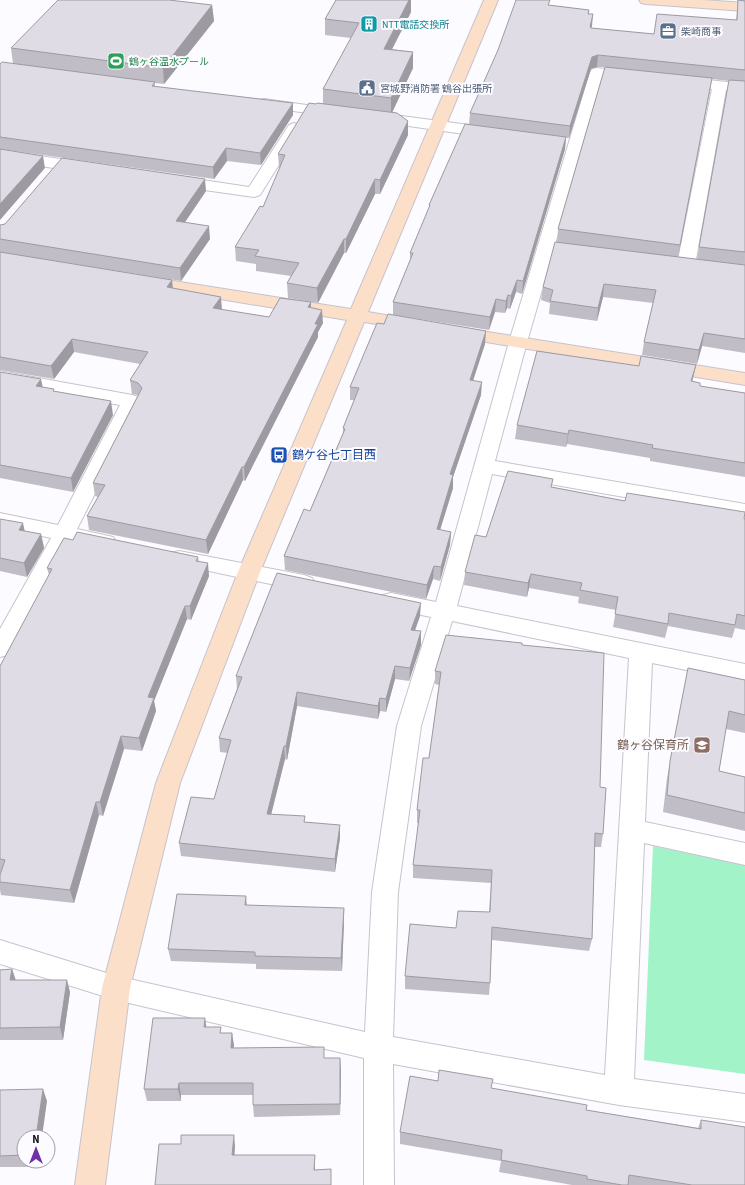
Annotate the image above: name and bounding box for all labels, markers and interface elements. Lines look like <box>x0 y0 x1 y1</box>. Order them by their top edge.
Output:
building icon: NTT電話交換所 <box>359 14 379 34</box>
place label: NTT電話交換所 <box>382 18 449 32</box>
office icon: 柴崎商事 <box>658 21 678 41</box>
place label: 柴崎商事 <box>681 25 721 39</box>
sports icon: 鶴ヶ谷温水プール <box>106 51 126 71</box>
place label: 鶴ヶ谷温水プール <box>129 55 209 69</box>
public building icon: 宮城野消防署 鶴谷出張所 <box>357 78 377 98</box>
place label: 宮城野消防署 鶴谷出張所 <box>380 82 492 96</box>
bus stop icon: 鶴ケ谷七丁目西 <box>269 445 289 465</box>
place label: 鶴ケ谷七丁目西 <box>292 447 376 464</box>
school or university icon: 鶴ヶ谷保育所 <box>692 735 712 755</box>
place label: 鶴ヶ谷保育所 <box>617 737 689 754</box>
north arrow <box>16 1129 56 1169</box>
text: N <box>32 1132 40 1147</box>

